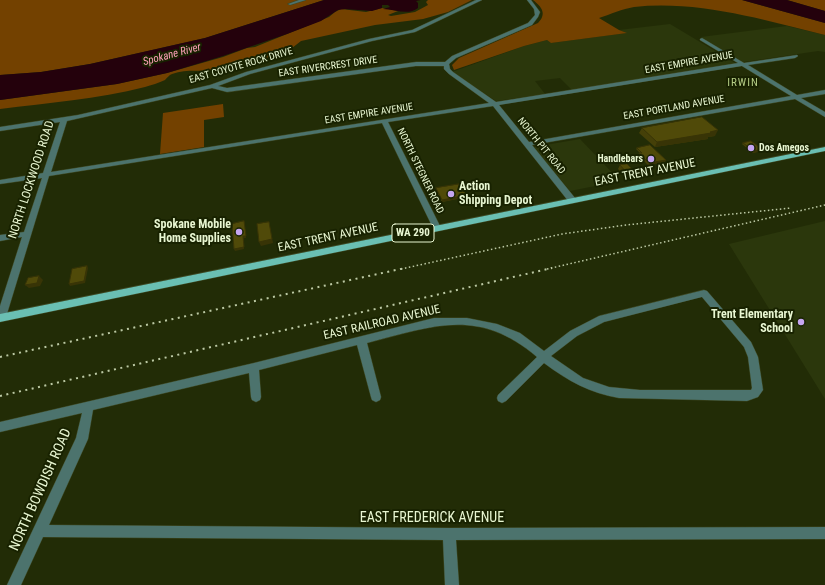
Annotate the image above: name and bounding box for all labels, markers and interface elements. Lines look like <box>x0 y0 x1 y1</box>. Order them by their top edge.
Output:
water label: Spokane River <box>142 41 202 69</box>
street label: EAST COYOTE ROCK DRIVE <box>188 45 294 87</box>
street label: EAST EMPIRE AVENUE <box>644 49 734 77</box>
street label: EAST RIVERCREST DRIVE <box>278 54 378 80</box>
district label: IRWIN <box>727 76 759 90</box>
street label: EAST PORTLAND AVENUE <box>622 93 726 123</box>
street label: EAST EMPIRE AVENUE <box>324 101 414 127</box>
street label: NORTH PIT ROAD <box>515 115 567 177</box>
street label: NORTH LOCKWOOD ROAD <box>6 119 58 241</box>
street label: NORTH STEGNER ROAD <box>394 126 446 216</box>
place label: Dos Amegos <box>759 142 809 154</box>
marker: Dos Amegos <box>746 143 756 153</box>
place label: Handlebars <box>597 153 643 165</box>
marker: Handlebars <box>646 154 656 164</box>
street label: EAST TRENT AVENUE <box>593 156 697 190</box>
place label: Action Shipping Depot <box>459 180 532 208</box>
marker: Action Shipping Depot <box>446 189 456 199</box>
place label: Spokane Mobile Home Supplies <box>154 218 231 246</box>
street label: EAST TRENT AVENUE <box>277 220 379 256</box>
road number: WA 290 <box>392 224 434 242</box>
marker: Spokane Mobile Home Supplies <box>234 227 244 237</box>
street label: EAST RAILROAD AVENUE <box>322 303 442 343</box>
place label: Trent Elementary School <box>711 308 793 336</box>
marker: Trent Elementary School <box>796 317 806 327</box>
street label: NORTH BOWDISH ROAD <box>6 426 76 554</box>
street label: EAST FREDERICK AVENUE <box>360 510 504 526</box>

